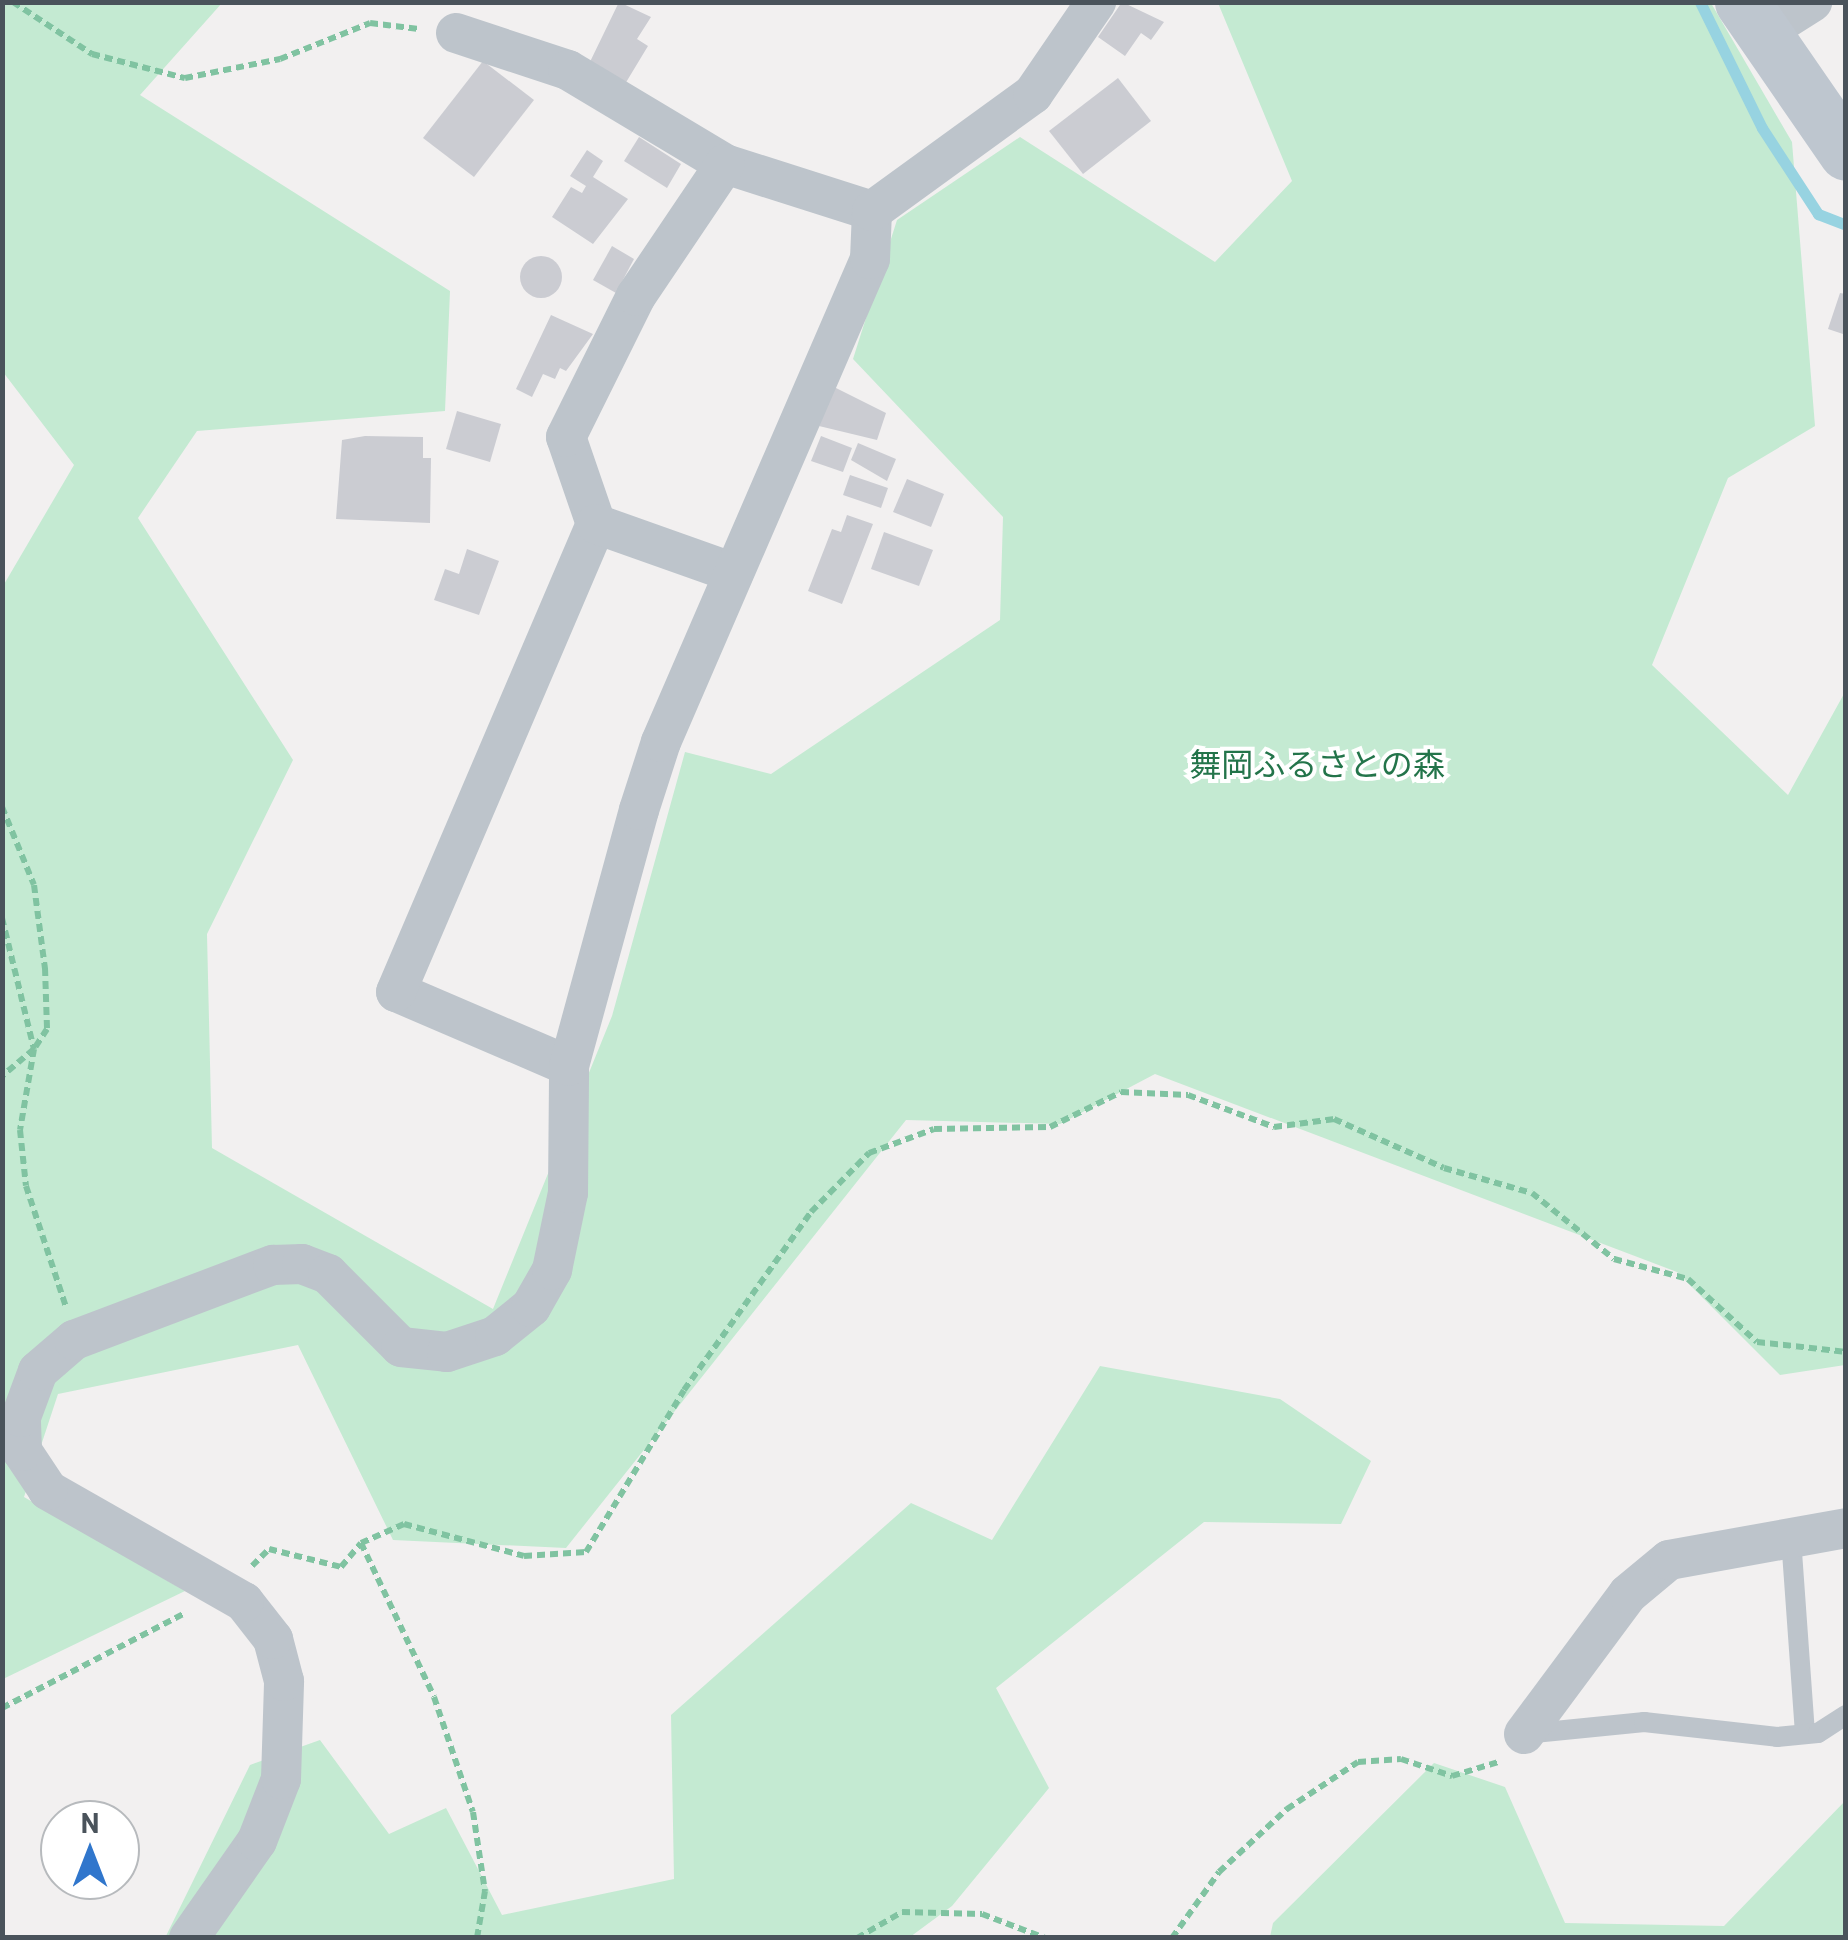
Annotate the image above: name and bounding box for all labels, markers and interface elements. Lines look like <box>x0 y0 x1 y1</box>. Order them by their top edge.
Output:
park label: 舞岡ふるさとの森 <box>1189 744 1445 782</box>
north arrow <box>40 1800 140 1900</box>
text: N <box>81 1805 99 1839</box>

